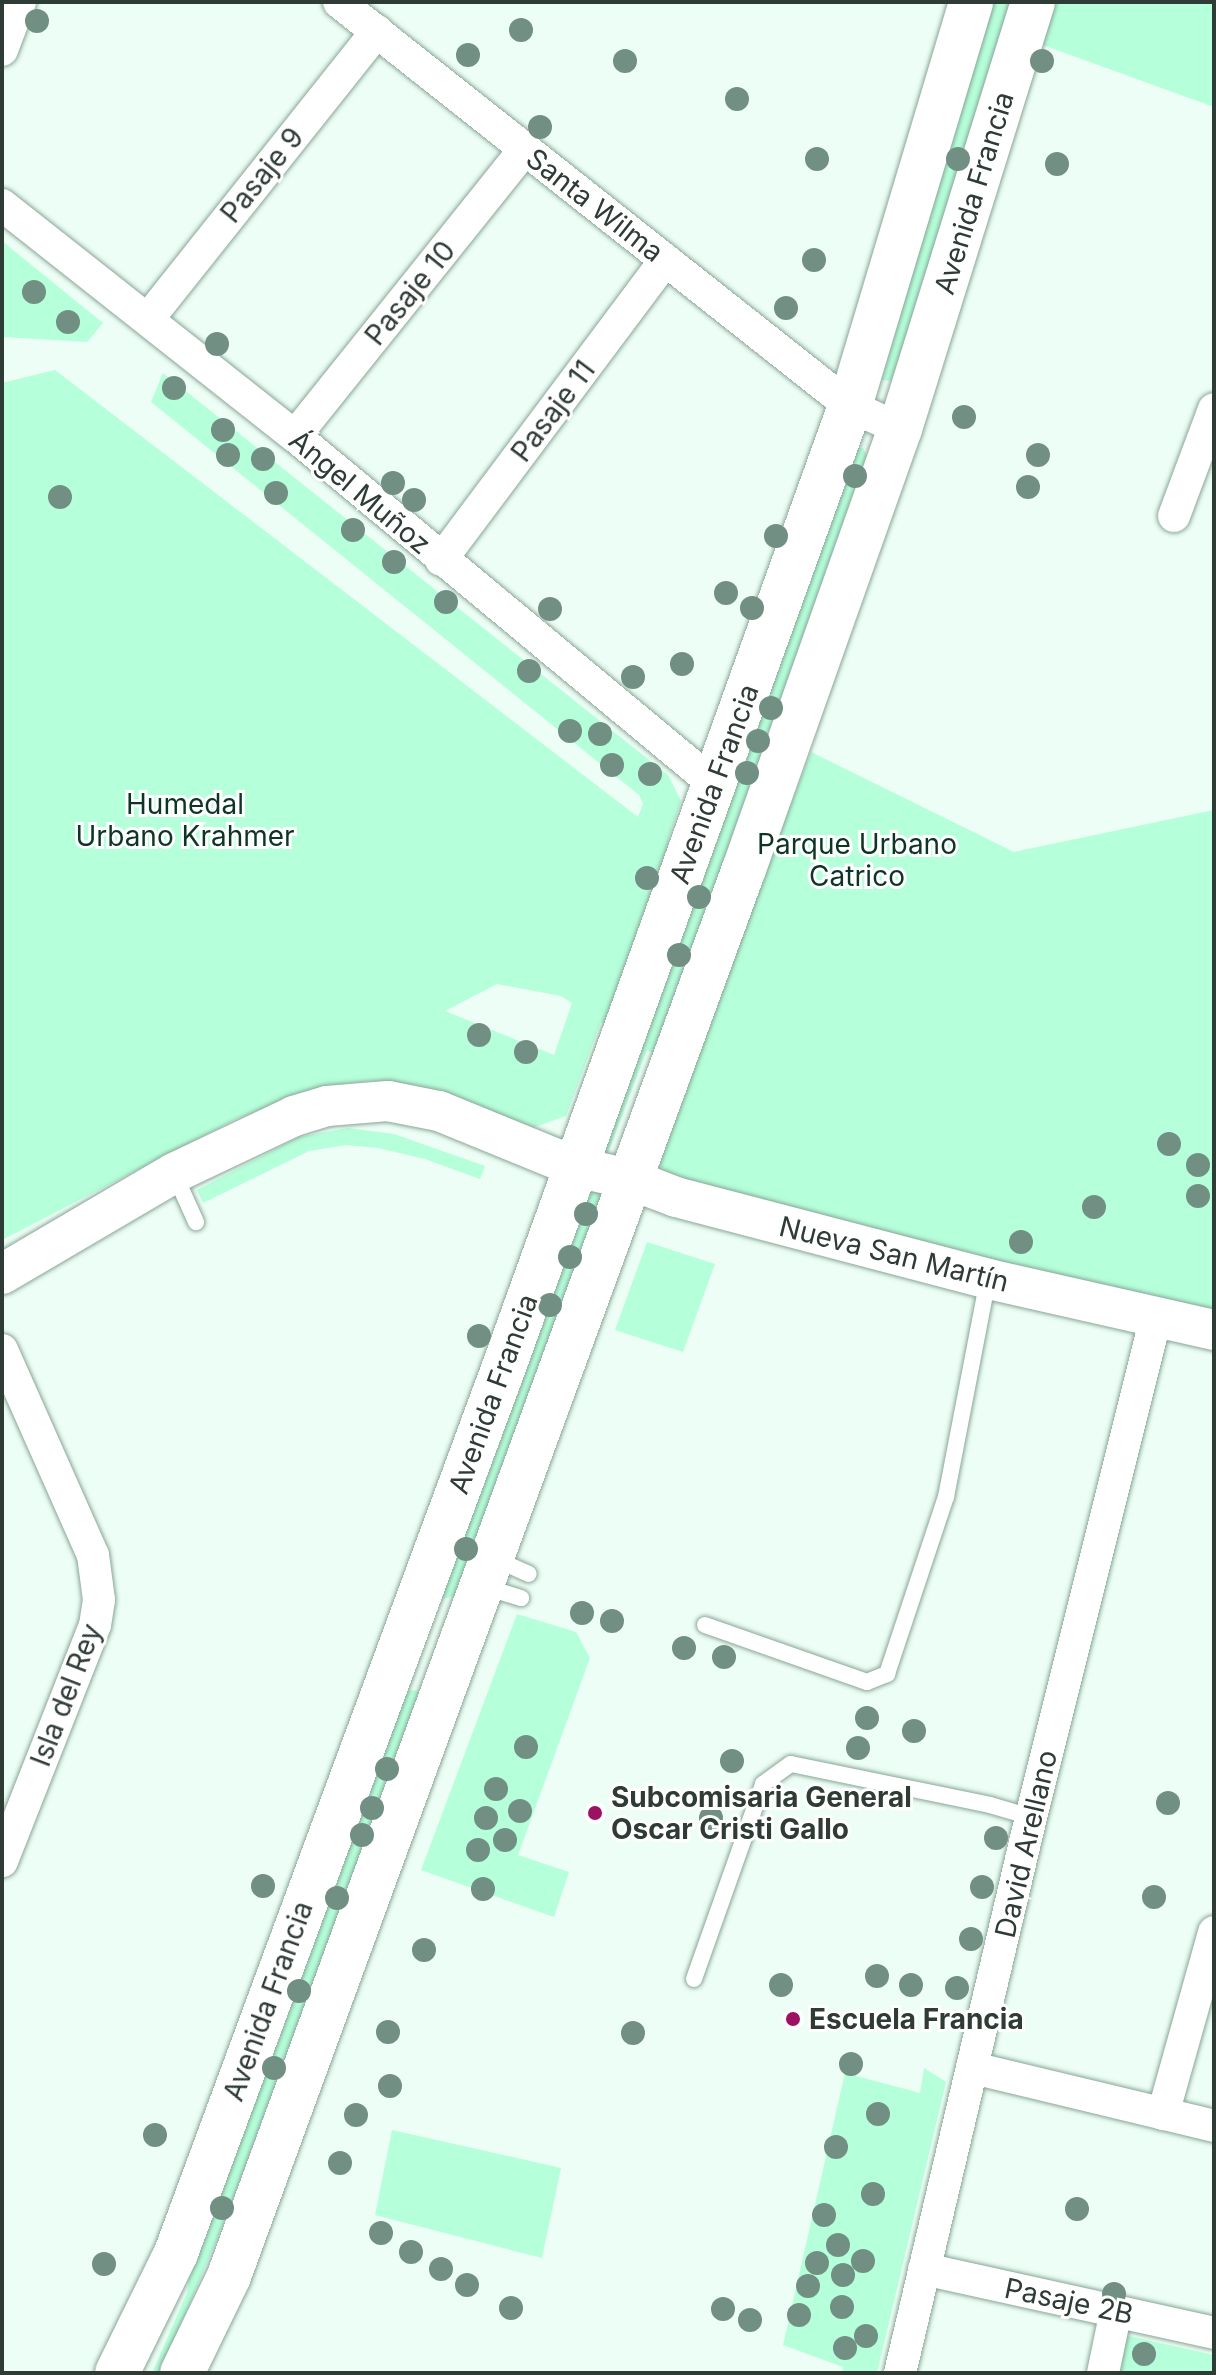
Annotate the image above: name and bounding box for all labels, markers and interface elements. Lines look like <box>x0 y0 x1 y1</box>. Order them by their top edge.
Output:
street label: Avenida Francia <box>927 88 1021 298</box>
street label: Pasaje 9 <box>214 121 310 229</box>
street label: Santa Wilma <box>520 141 670 269</box>
street label: Pasaje 10 <box>358 234 462 352</box>
street label: Pasaje 11 <box>504 354 602 468</box>
street label: Ángel Muñoz <box>282 423 438 561</box>
street label: Avenida Francia <box>662 680 766 888</box>
park label: Humedal Urbano Krahmer <box>75 787 295 853</box>
park label: Parque Urbano Catrico <box>757 827 957 893</box>
street label: Nueva San Martín <box>776 1209 1012 1299</box>
street label: Avenida Francia <box>441 1290 545 1498</box>
street label: Isla del Rey <box>23 1619 109 1771</box>
street label: David Arellano <box>988 1747 1064 1941</box>
place label: Subcomisaria General Oscar Cristi Gallo <box>611 1780 912 1846</box>
marker: Subcomisaria General Oscar Cristi Gallo <box>586 1804 604 1822</box>
street label: Avenida Francia <box>216 1897 320 2105</box>
place label: Escuela Francia <box>809 2002 1024 2036</box>
marker: Escuela Francia <box>784 2010 802 2028</box>
street label: Pasaje 2B <box>1002 2271 1136 2331</box>

